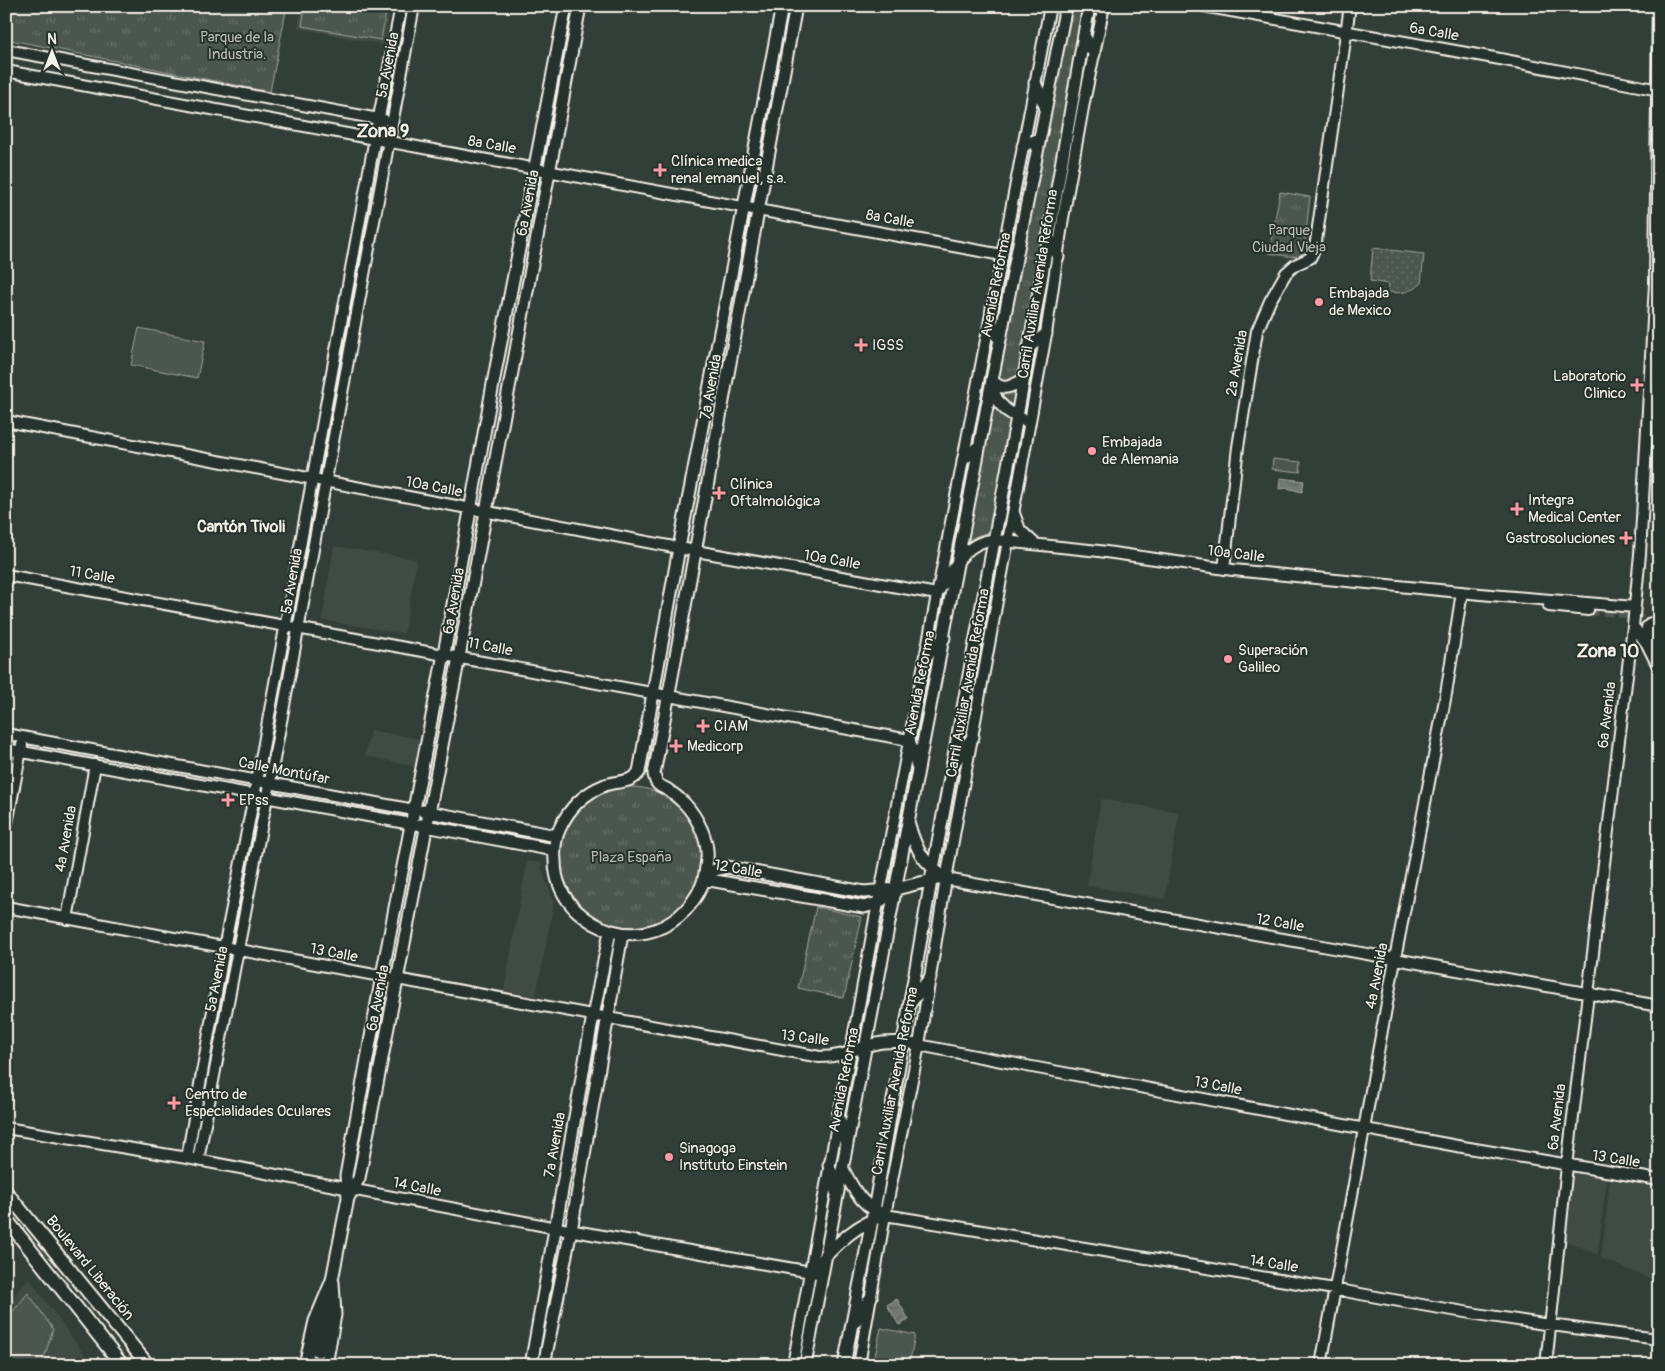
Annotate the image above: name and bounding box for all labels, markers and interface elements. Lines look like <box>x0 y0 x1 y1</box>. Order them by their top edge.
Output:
street label: 6a Calle <box>1408 18 1461 46</box>
north arrow <box>28 28 78 78</box>
park label: Parque de la Industria. <box>200 28 274 64</box>
text: N <box>47 31 57 48</box>
street label: 5a Avenida <box>372 31 404 99</box>
district label: Zona 9 <box>357 120 409 143</box>
street label: 8a Calle <box>466 131 518 159</box>
place label: Clínica medica renal emanuel, s.a. <box>671 152 787 188</box>
marker: Clínica medica renal emanuel, s.a. <box>653 163 667 177</box>
street label: 6a Avenida <box>512 168 544 238</box>
street label: Carril Auxiliar Avenida Reforma <box>1014 188 1062 380</box>
street label: 8a Calle <box>864 205 916 233</box>
park label: Parque Ciudad Vieja <box>1252 221 1326 257</box>
street label: Avenida Reforma <box>977 231 1015 339</box>
place label: Embajada de Mexico <box>1329 284 1391 320</box>
marker: Embajada de Mexico <box>1313 296 1325 308</box>
street label: 2a Avenida <box>1222 328 1252 398</box>
place label: IGSS <box>872 336 904 355</box>
marker: IGSS <box>854 338 868 352</box>
street label: 7a Avenida <box>696 353 726 421</box>
place label: Laboratorio Clinico <box>1553 367 1626 403</box>
marker: Laboratorio Clinico <box>1630 378 1644 392</box>
place label: Embajada de Alemania <box>1102 433 1179 469</box>
marker: Embajada de Alemania <box>1086 445 1098 457</box>
street label: 10a Calle <box>404 472 464 502</box>
place label: Clínica Oftalmológica <box>730 475 820 511</box>
marker: Clínica Oftalmológica <box>712 486 726 500</box>
place label: Integra Medical Center <box>1528 491 1622 527</box>
marker: Integra Medical Center <box>1510 502 1524 516</box>
district label: Cantón Tivoli <box>197 517 285 537</box>
place label: Gastrosoluciones <box>1506 529 1615 548</box>
marker: Gastrosoluciones <box>1619 531 1633 545</box>
street label: 10a Calle <box>1207 541 1266 567</box>
street label: 10a Calle <box>802 546 862 574</box>
street label: 5a Avenida <box>277 547 307 615</box>
street label: 11 Calle <box>68 562 117 588</box>
street label: 6a Avenida <box>439 566 469 636</box>
street label: Carril Auxiliar Avenida Reforma <box>942 587 994 779</box>
street label: Avenida Reforma <box>901 629 939 737</box>
street label: 11 Calle <box>466 633 515 661</box>
district label: Zona 10 <box>1577 640 1639 663</box>
place label: Superación Galileo <box>1238 641 1308 677</box>
marker: Superación Galileo <box>1222 653 1234 665</box>
street label: 6a Avenida <box>1593 681 1621 749</box>
place label: CIAM <box>714 717 748 736</box>
marker: CIAM <box>696 719 710 733</box>
place label: Medicorp <box>687 737 743 756</box>
marker: Medicorp <box>669 739 683 753</box>
street label: Calle Montúfar <box>237 753 332 789</box>
place label: EPss <box>239 791 269 810</box>
marker: EPss <box>221 793 235 807</box>
street label: 4a Avenida <box>51 804 81 874</box>
park label: Plaza España <box>590 848 672 867</box>
street label: 12 Calle <box>713 855 764 883</box>
street label: 12 Calle <box>1255 909 1306 937</box>
street label: 13 Calle <box>308 939 360 967</box>
street label: 4a Avenida <box>1361 941 1393 1011</box>
street label: 5a Avenida <box>201 945 233 1013</box>
street label: 6a Avenida <box>362 963 394 1033</box>
street label: Carril Auxiliar Avenida Reforma <box>867 985 923 1177</box>
street label: 13 Calle <box>780 1026 831 1050</box>
street label: Avenida Reforma <box>825 1026 863 1134</box>
street label: 13 Calle <box>1192 1072 1244 1100</box>
street label: 6a Avenida <box>1543 1083 1571 1151</box>
place label: Centro de Especialidades Oculares <box>185 1085 331 1121</box>
marker: Centro de Especialidades Oculares <box>167 1096 181 1110</box>
street label: 7a Avenida <box>540 1111 570 1179</box>
place label: Sinagoga Instituto Einstein <box>679 1139 787 1175</box>
street label: 13 Calle <box>1591 1146 1642 1172</box>
marker: Sinagoga Instituto Einstein <box>663 1151 675 1163</box>
street label: 14 Calle <box>391 1173 443 1201</box>
street label: Boulevard Liberación <box>42 1212 138 1324</box>
street label: 14 Calle <box>1249 1251 1300 1277</box>

